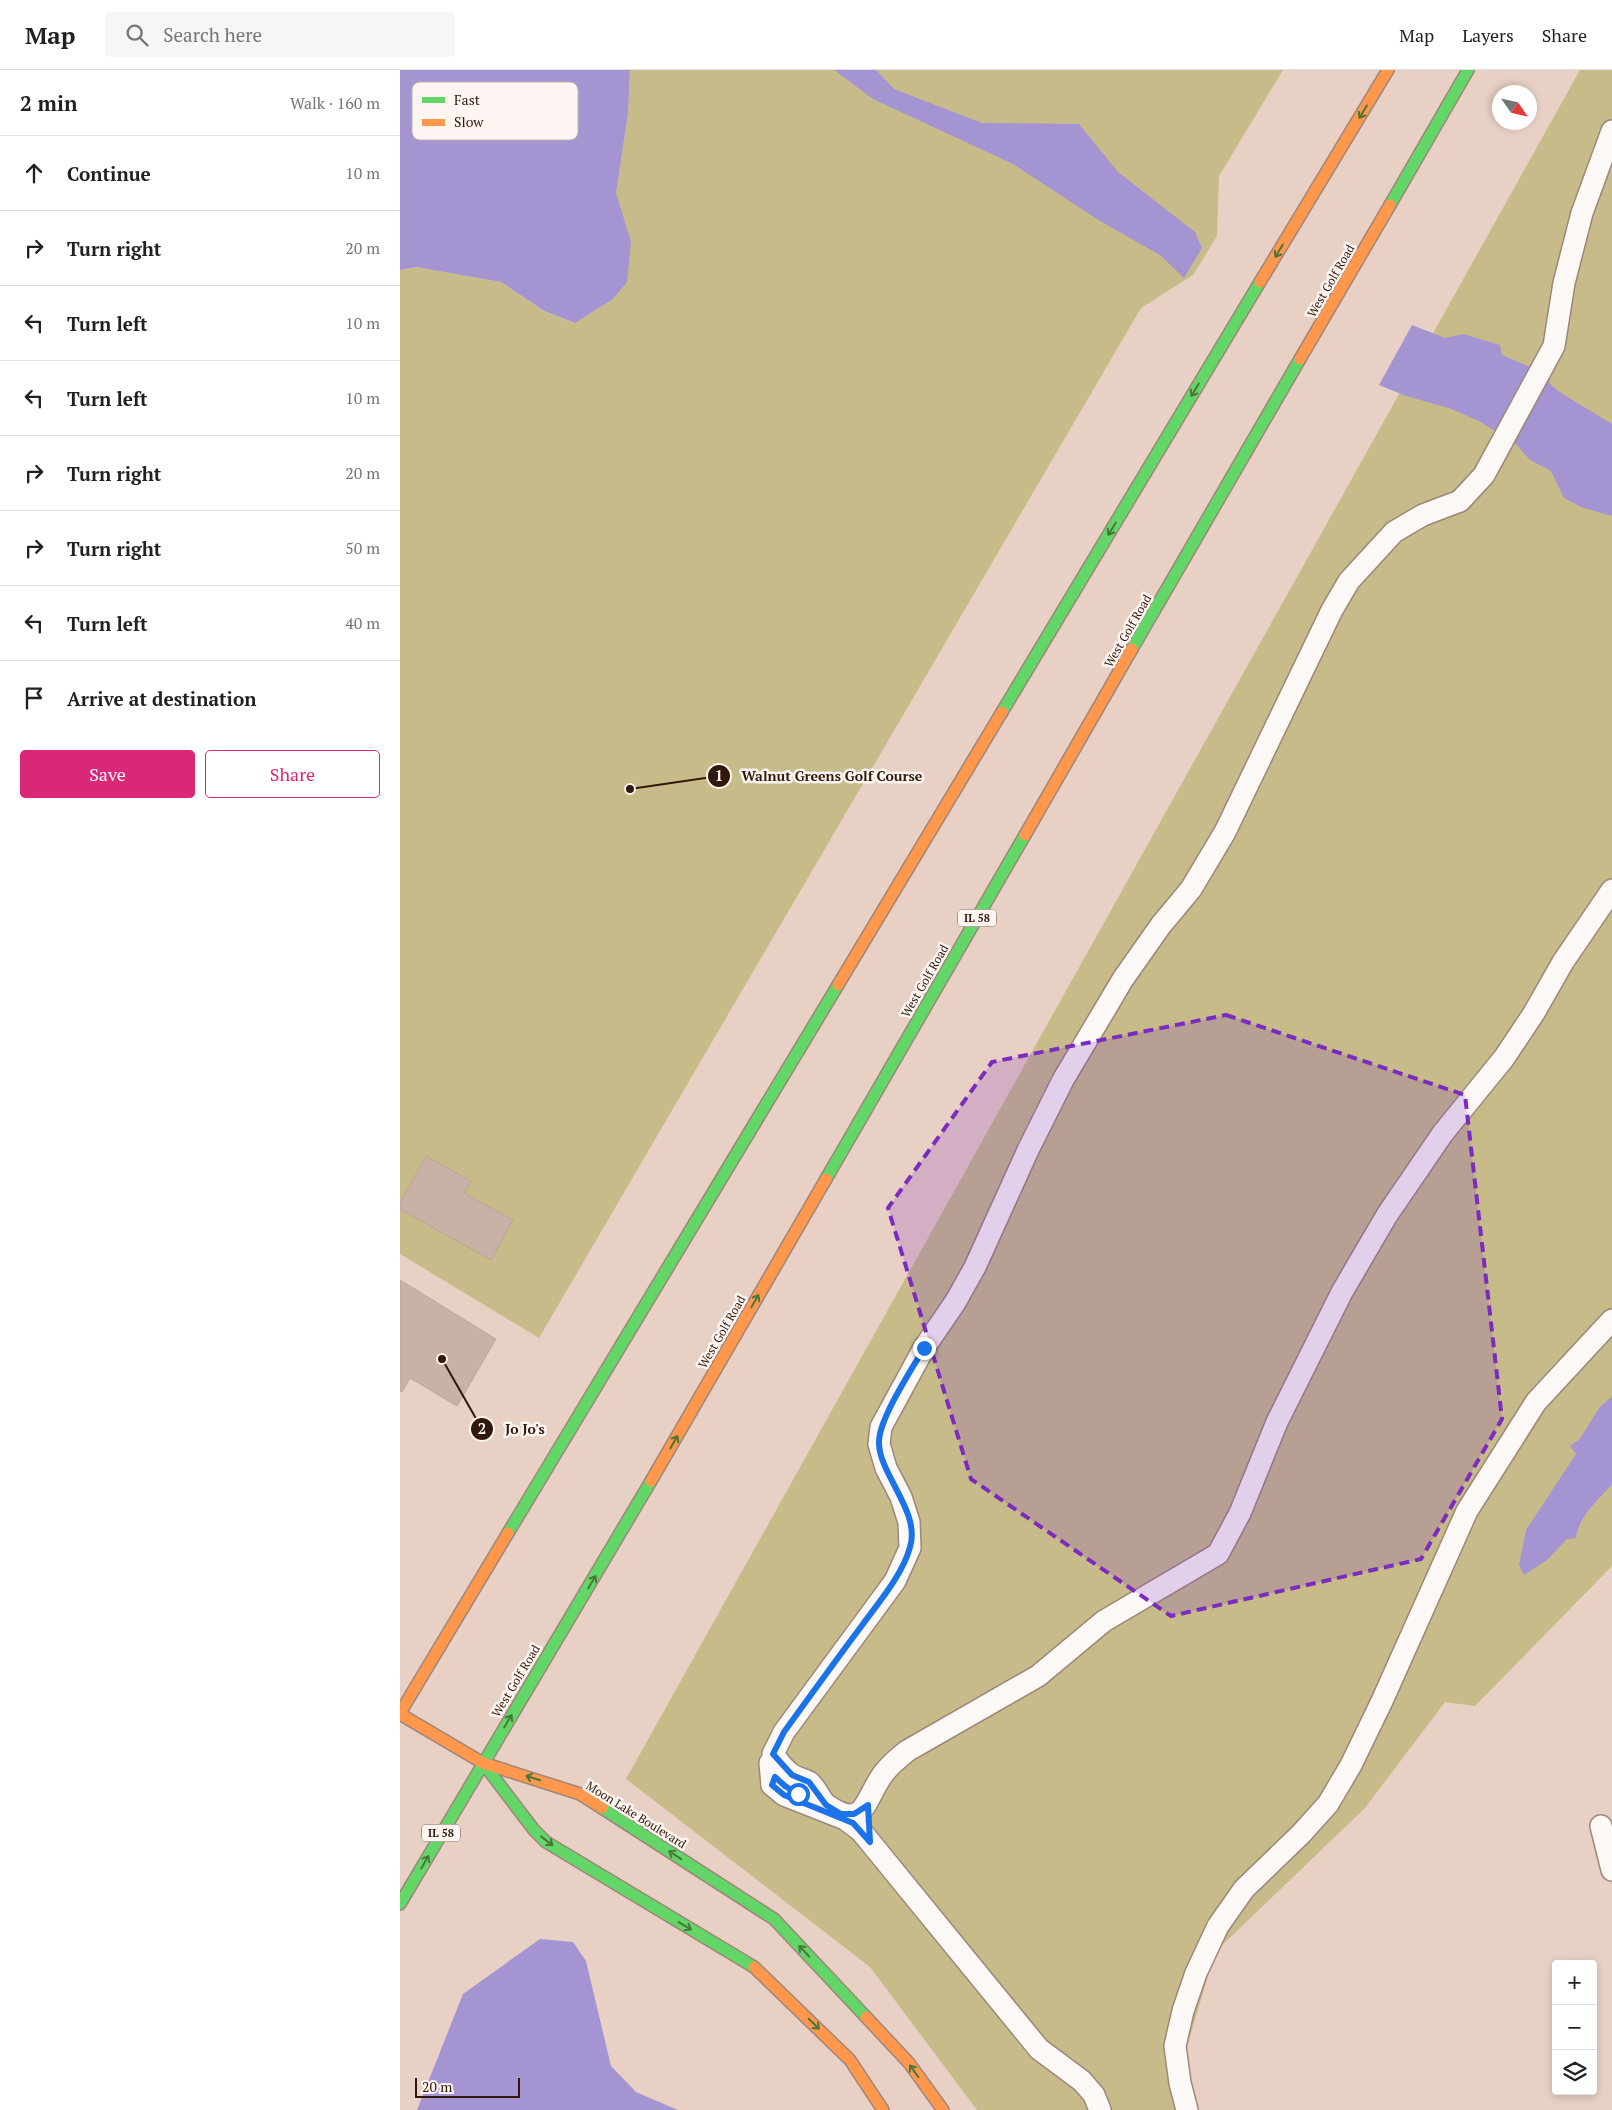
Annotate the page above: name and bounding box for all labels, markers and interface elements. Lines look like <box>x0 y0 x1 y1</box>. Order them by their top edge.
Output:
search box <box>105 12 455 57</box>
text: Map <box>25 19 75 51</box>
icon: search <box>123 21 151 49</box>
text: Search here <box>163 22 262 47</box>
text: Map <box>1399 23 1434 47</box>
text: Layers <box>1462 23 1514 47</box>
text: Share <box>1542 23 1587 47</box>
legend <box>412 82 578 140</box>
north arrow <box>1492 85 1537 130</box>
text: 2 min <box>20 89 77 117</box>
text: Fast <box>454 90 481 109</box>
text: Walk · 160 m <box>290 92 380 114</box>
one-way arrow <box>1357 104 1367 118</box>
text: Slow <box>454 112 484 131</box>
icon: ahead <box>20 159 48 187</box>
text: Continue <box>67 161 151 186</box>
text: 10 m <box>345 162 380 184</box>
icon: right <box>20 234 48 262</box>
text: Turn right <box>67 236 161 261</box>
text: 20 m <box>345 237 380 259</box>
street label: West Golf Road <box>1304 241 1358 320</box>
one-way arrow <box>1274 244 1285 258</box>
icon: left <box>20 309 48 337</box>
text: Turn left <box>67 311 148 336</box>
text: 10 m <box>345 312 380 334</box>
one-way arrow <box>1190 383 1200 397</box>
icon: left <box>20 384 48 412</box>
text: Turn left <box>67 386 148 411</box>
text: 10 m <box>345 387 380 409</box>
icon: right <box>20 459 48 487</box>
text: Turn right <box>67 461 161 486</box>
text: 20 m <box>345 462 380 484</box>
one-way arrow <box>1106 522 1116 536</box>
icon: right <box>20 534 48 562</box>
text: Turn right <box>67 536 161 561</box>
text: 50 m <box>345 537 380 559</box>
street label: West Golf Road <box>1101 591 1155 670</box>
icon: left <box>20 609 48 637</box>
text: Turn left <box>67 611 148 636</box>
text: 40 m <box>345 612 380 634</box>
icon: arrive <box>20 684 48 712</box>
text: Arrive at destination <box>67 686 256 711</box>
button: Save <box>20 750 195 798</box>
button: Share <box>205 750 380 798</box>
callout: Walnut Greens Golf Course <box>707 762 933 791</box>
text: 1 <box>715 765 723 785</box>
text: Walnut Greens Golf Course <box>742 766 923 785</box>
road number: IL 58 <box>958 910 996 926</box>
street label: West Golf Road <box>898 941 952 1020</box>
street label: West Golf Road <box>695 1292 749 1371</box>
one-way arrow <box>751 1295 761 1309</box>
route end <box>913 1337 936 1360</box>
callout: Jo Jo's <box>470 1415 554 1444</box>
text: 2 <box>478 1418 486 1438</box>
text: Jo Jo's <box>505 1419 545 1438</box>
one-way arrow <box>669 1435 679 1449</box>
one-way arrow <box>587 1576 597 1590</box>
street label: West Golf Road <box>488 1642 543 1719</box>
one-way arrow <box>504 1715 514 1729</box>
one-way arrow <box>525 1773 541 1783</box>
street label: Moon Lake Boulevard <box>583 1778 689 1852</box>
route start <box>787 1783 810 1806</box>
road number: IL 58 <box>422 1825 460 1842</box>
one-way arrow <box>540 1836 553 1847</box>
one-way arrow <box>668 1850 682 1860</box>
one-way arrow <box>420 1855 430 1869</box>
one-way arrow <box>678 1921 692 1931</box>
one-way arrow <box>798 1945 810 1957</box>
map controls <box>1552 1960 1597 2095</box>
button: + <box>1552 1960 1597 2005</box>
button: − <box>1552 2005 1597 2050</box>
one-way arrow <box>807 2017 819 2029</box>
button: layers <box>1552 2050 1597 2095</box>
one-way arrow <box>909 2064 919 2078</box>
scale bar <box>415 2075 520 2098</box>
text: 20 m <box>422 2077 452 2096</box>

